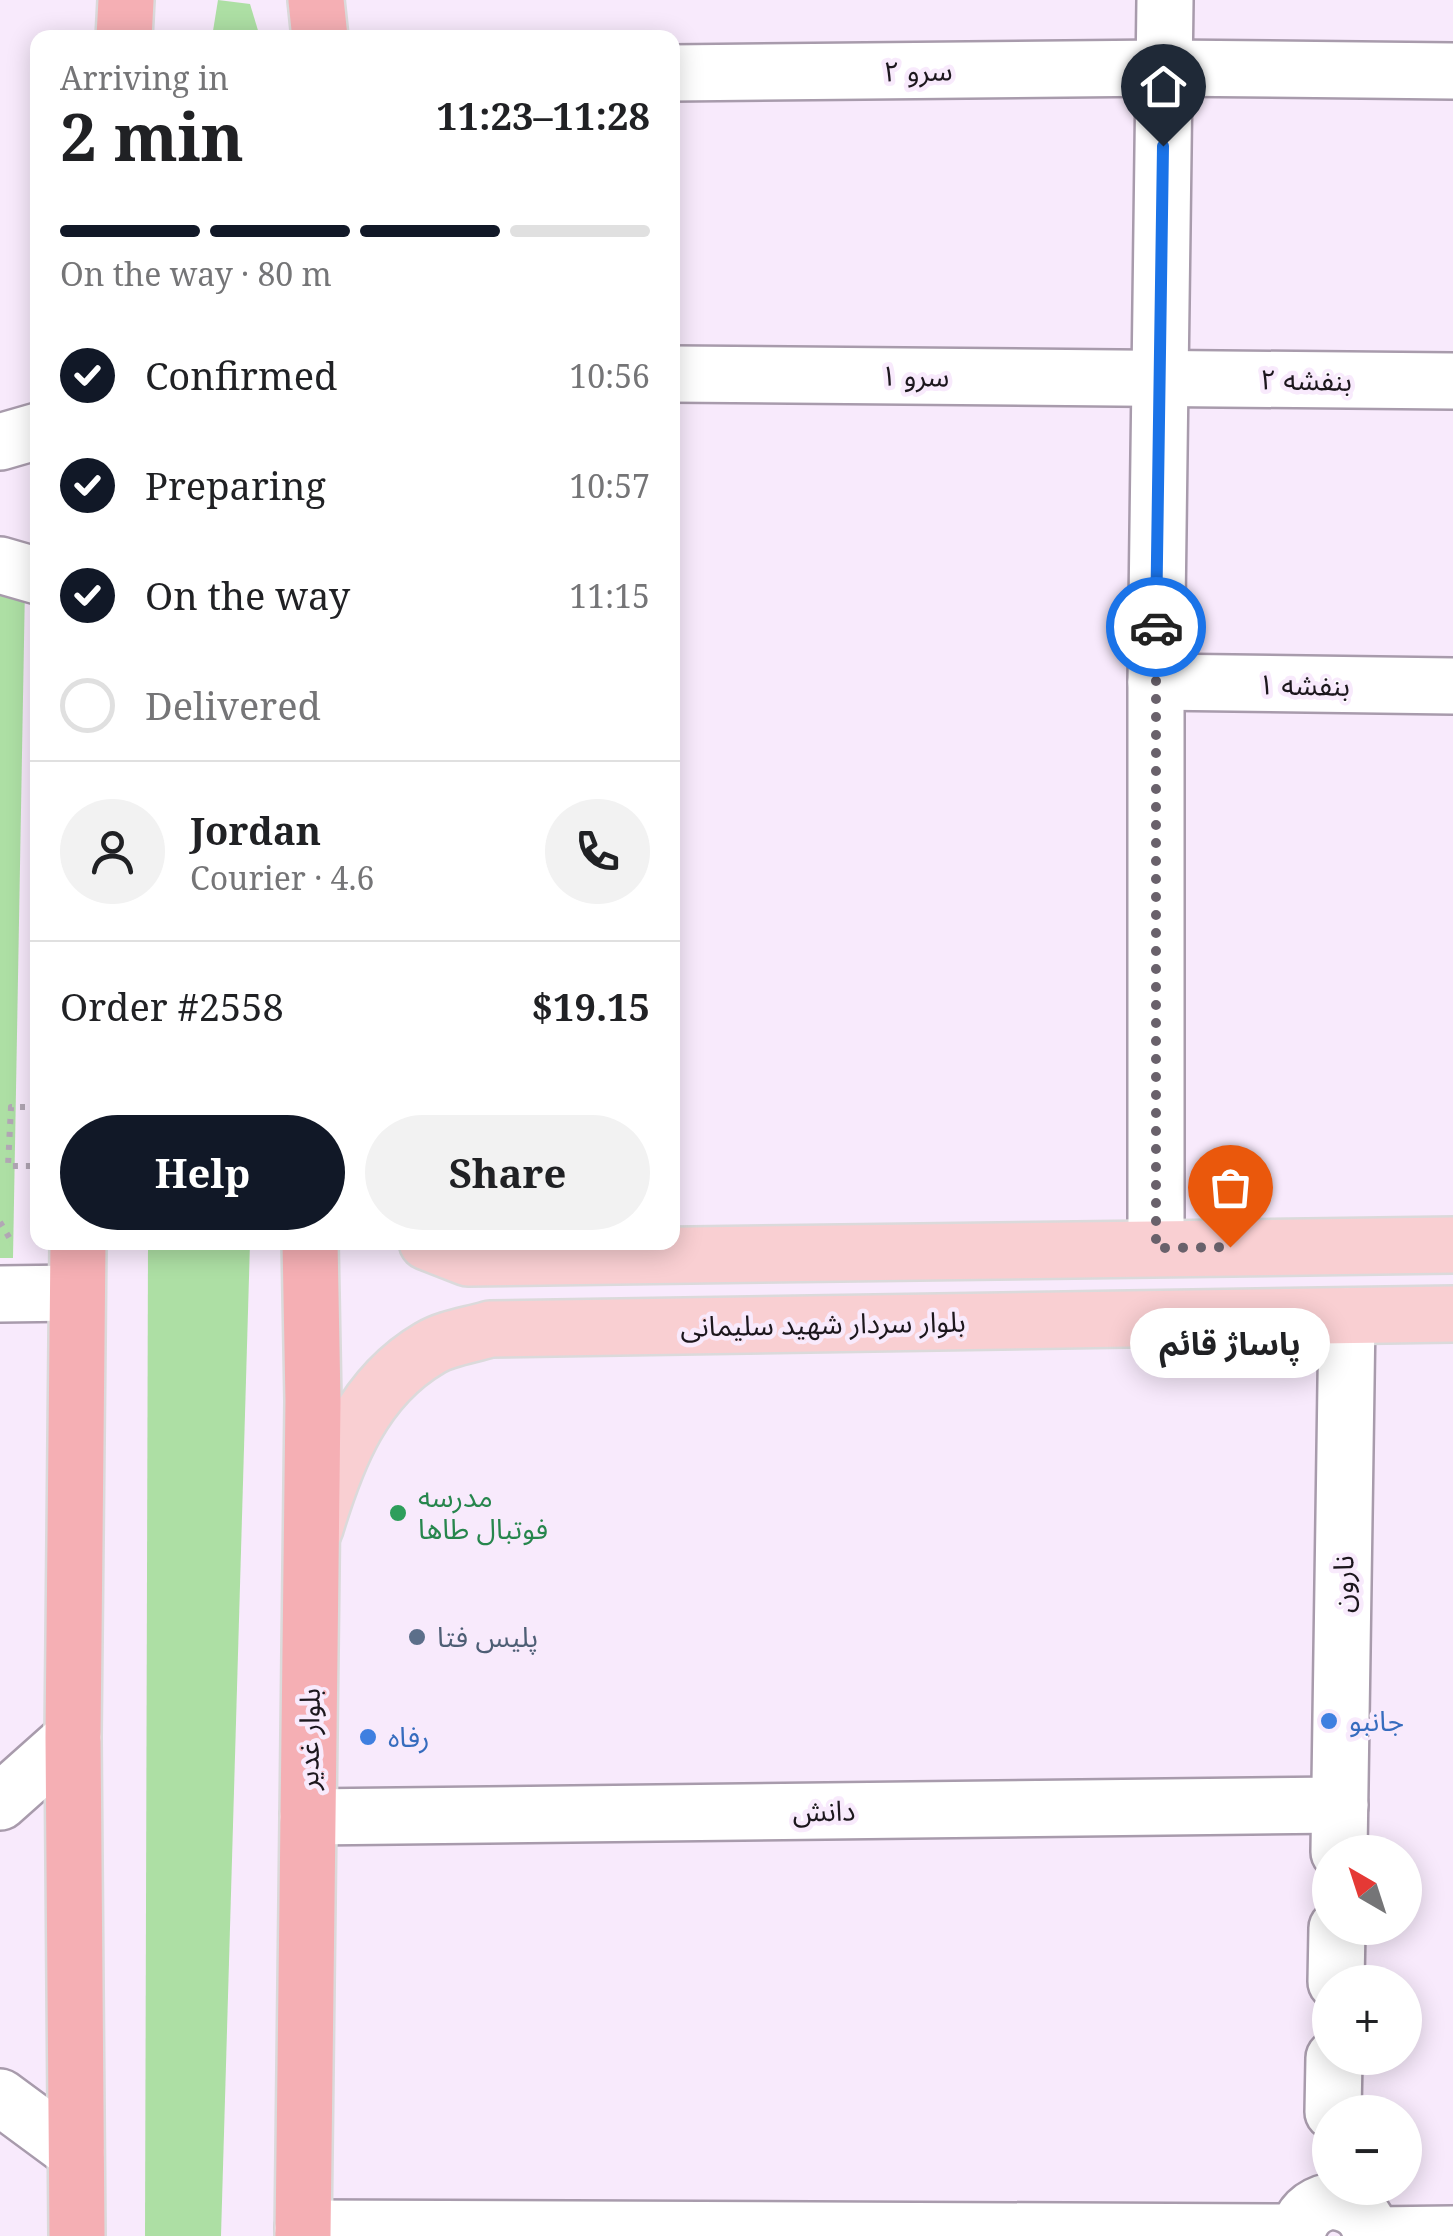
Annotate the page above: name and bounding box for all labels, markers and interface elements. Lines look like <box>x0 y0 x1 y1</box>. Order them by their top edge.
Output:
pin <box>1121 44 1206 147</box>
street label: سرو ۲ <box>883 50 953 90</box>
text: Arriving in <box>60 56 229 99</box>
icon: home <box>1136 59 1191 114</box>
text: 11:23–11:28 <box>436 89 650 141</box>
text: 2 min <box>60 92 244 180</box>
text: On the way · 80 m <box>60 252 332 295</box>
icon: check <box>60 348 115 403</box>
text: Confirmed <box>145 349 337 401</box>
text: 10:56 <box>569 354 650 397</box>
street label: سرو ۱ <box>880 355 950 395</box>
street label: بنفشه ۲ <box>1260 359 1352 399</box>
icon: check <box>60 458 115 513</box>
text: Preparing <box>145 459 326 511</box>
text: 10:57 <box>569 464 650 507</box>
icon: check <box>60 568 115 623</box>
text: On the way <box>145 569 350 621</box>
text: 11:15 <box>569 574 650 617</box>
courier <box>1106 577 1206 677</box>
icon: car <box>1129 600 1184 655</box>
street label: بنفشه ۱ <box>1258 664 1350 704</box>
text: Delivered <box>145 679 321 731</box>
button: person <box>60 799 165 904</box>
button: phone <box>545 799 650 904</box>
text: Jordan <box>190 804 321 856</box>
text: Courier · 4.6 <box>190 856 374 899</box>
text: Order #2558 <box>60 980 284 1032</box>
text: $19.15 <box>531 980 650 1032</box>
button: Help <box>60 1115 345 1230</box>
button: Share <box>365 1115 650 1230</box>
pin <box>1188 1145 1273 1248</box>
icon: bag <box>1203 1160 1258 1215</box>
street label: بلوار سردار شهید سلیمانی <box>680 1302 966 1344</box>
callout: پاساژ قائم <box>1130 1307 1330 1377</box>
text: پاساژ قائم <box>1159 1321 1301 1364</box>
place label: مدرسه فوتبال طاها <box>418 1477 548 1547</box>
marker: مدرسه فوتبال طاها <box>387 1502 409 1524</box>
street label: نارون <box>1322 1555 1362 1613</box>
place label: پلیس فتا <box>437 1617 538 1655</box>
marker: پلیس فتا <box>406 1626 428 1648</box>
street label: بلوار غدیر <box>288 1688 328 1791</box>
place label: جانبو <box>1349 1701 1404 1739</box>
marker: جانبو <box>1318 1710 1340 1732</box>
place label: رفاه <box>388 1717 429 1755</box>
marker: رفاه <box>357 1726 379 1748</box>
street label: دانش <box>792 1790 856 1830</box>
north arrow <box>1312 1835 1422 1945</box>
map controls <box>1312 1835 1422 2205</box>
button: + <box>1312 1965 1422 2075</box>
button: − <box>1312 2095 1422 2205</box>

